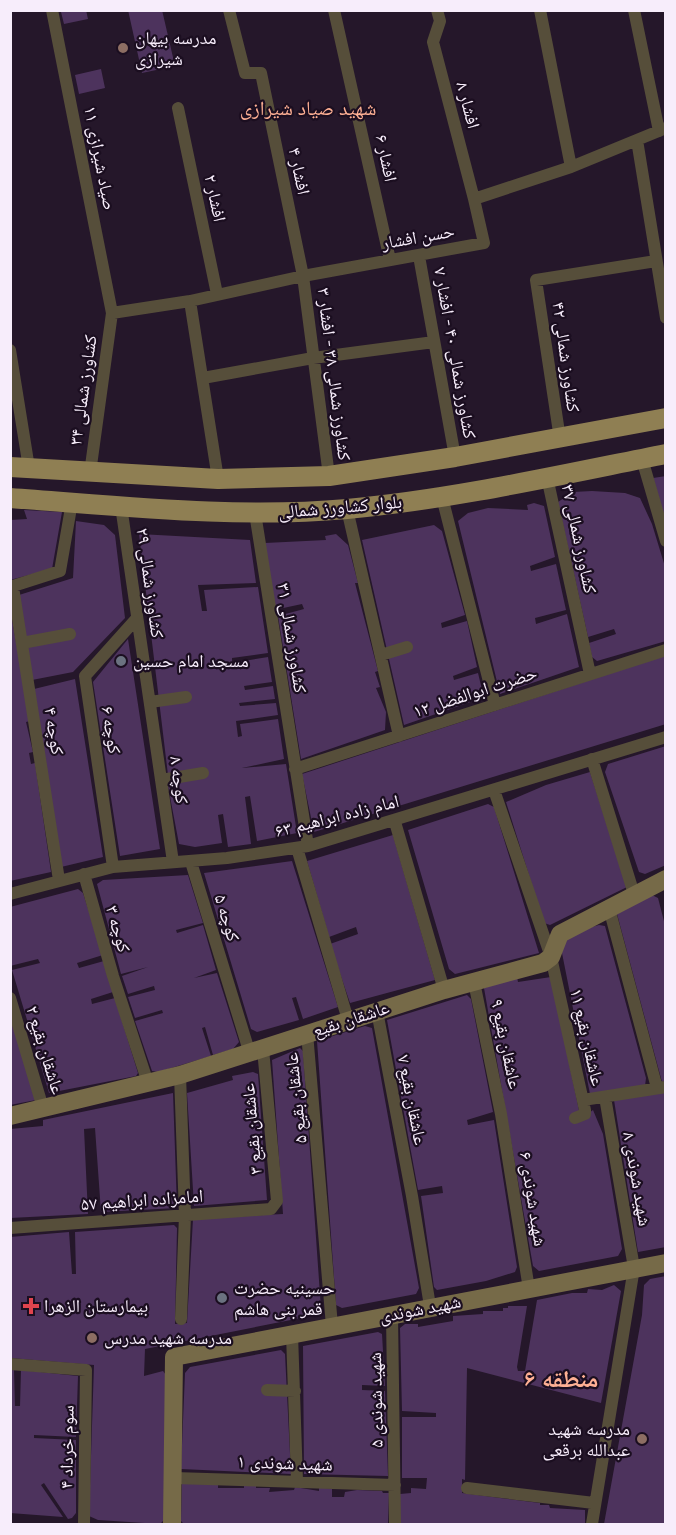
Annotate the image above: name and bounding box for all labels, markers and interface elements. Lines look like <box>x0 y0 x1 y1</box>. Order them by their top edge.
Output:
place label: مدرسه بیهان شیرازی <box>135 25 216 70</box>
marker: مدرسه بیهان شیرازی <box>116 41 130 55</box>
street label: افشار ۸ <box>451 79 487 131</box>
district label: شهید صیاد شیرازی <box>240 94 376 121</box>
street label: صیاد شیرازی ۱۱ <box>79 104 123 212</box>
street label: افشار ۶ <box>370 132 404 184</box>
street label: افشار ۴ <box>283 145 317 197</box>
street label: افشار ۲ <box>199 172 233 224</box>
street label: حسن افشار <box>379 218 456 254</box>
street label: کشاورز شمالی ۴۰ - افشار ۷ <box>429 265 483 441</box>
street label: کشاورز شمالی ۳۸ - افشار ۳ <box>312 286 358 462</box>
street label: کشاورز شمالی ۴۲ <box>547 300 587 414</box>
street label: کشاورز شمالی ۳۴ <box>62 333 102 447</box>
street label: کشاورز شمالی ۳۷ <box>557 482 603 596</box>
street label: بلوار کشاورز شمالی <box>277 489 403 523</box>
street label: کشاورز شمالی ۲۹ <box>131 526 171 640</box>
street label: کشاورز شمالی ۳۱ <box>272 581 314 695</box>
place label: مسجد امام حسین <box>133 648 249 673</box>
marker: مسجد امام حسین <box>114 654 128 668</box>
street label: حضرت ابوالفضل ۱۲ <box>410 660 540 722</box>
street label: کوچه ۶ <box>96 704 128 756</box>
street label: کوچه ۴ <box>39 705 71 757</box>
street label: کوچه ۸ <box>165 754 195 806</box>
street label: امام زاده ابراهیم ۶۳ <box>272 788 402 843</box>
street label: کوچه ۵ <box>209 891 247 945</box>
street label: کوچه ۳ <box>101 902 137 956</box>
street label: عاشقان بقیع ۱۱ <box>564 986 611 1088</box>
street label: عاشقان بقیع <box>309 994 392 1043</box>
street label: عاشقان بقیع ۹ <box>485 997 528 1091</box>
street label: عاشقان بقیع ۲ <box>20 1003 71 1097</box>
street label: عاشقان بقیع ۵ <box>278 1051 313 1145</box>
street label: عاشقان بقیع ۷ <box>392 1053 433 1147</box>
street label: عاشقان بقیع ۳ <box>235 1082 268 1176</box>
street label: شهید شوندی ۸ <box>618 1130 658 1228</box>
street label: شهید شوندی ۶ <box>515 1150 553 1248</box>
street label: امامزاده ابراهیم ۵۷ <box>80 1183 204 1216</box>
place label: حسینیه حضرت قمر بنی هاشم <box>234 1275 335 1321</box>
street label: شهید شوندی <box>377 1288 463 1328</box>
marker: حسینیه حضرت قمر بنی هاشم <box>215 1291 229 1305</box>
place label: بیمارستان الزهرا <box>44 1293 148 1317</box>
marker: بیمارستان الزهرا <box>22 1297 40 1315</box>
place label: مدرسه شهید مدرس <box>104 1325 232 1349</box>
marker: مدرسه شهید مدرس <box>85 1331 99 1345</box>
street label: شهید شوندی ۵ <box>362 1352 388 1448</box>
district label: منطقه ۶ <box>524 1362 598 1394</box>
street label: سوم خرداد ۴ <box>53 1405 80 1489</box>
place label: مدرسه شهید عبدالله برقعی <box>543 1416 630 1461</box>
marker: مدرسه شهید عبدالله برقعی <box>635 1432 649 1446</box>
street label: شهید شوندی ۱ <box>237 1448 333 1476</box>

